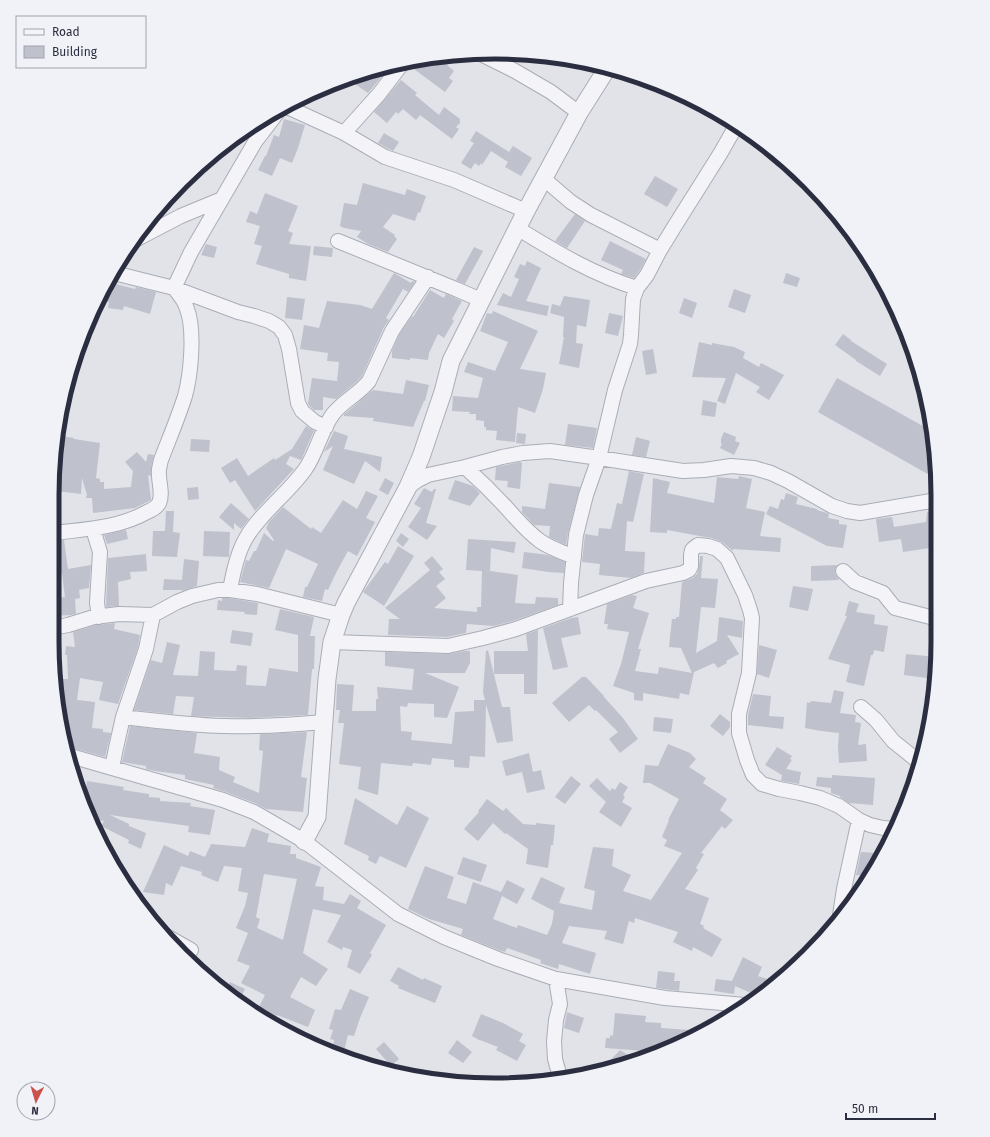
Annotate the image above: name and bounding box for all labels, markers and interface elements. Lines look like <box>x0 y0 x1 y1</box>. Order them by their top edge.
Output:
legend <box>16 16 146 68</box>
text: Road <box>52 25 80 39</box>
text: Building <box>52 45 98 59</box>
north arrow <box>16 1081 56 1121</box>
scale bar <box>846 1095 935 1121</box>
text: 50 m <box>852 1102 878 1116</box>
text: N <box>31 1104 39 1117</box>

